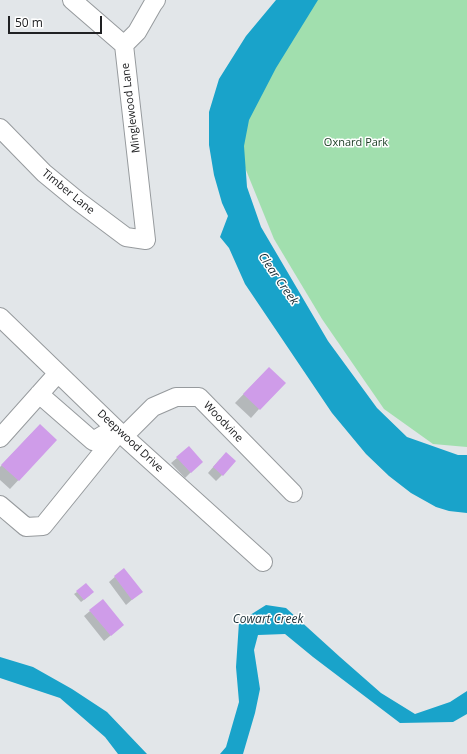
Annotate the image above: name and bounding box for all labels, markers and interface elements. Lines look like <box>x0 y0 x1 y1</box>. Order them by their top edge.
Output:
scale bar <box>10 8 104 34</box>
text: 50 m <box>15 14 43 31</box>
street label: Minglewood Lane <box>119 62 143 154</box>
park label: Oxnard Park <box>324 136 388 150</box>
street label: Timber Lane <box>39 167 97 217</box>
water label: Clear Creek <box>255 250 301 308</box>
street label: Woodvine <box>200 399 246 445</box>
street label: Deepwood Drive <box>94 407 166 475</box>
water label: Cowart Creek <box>233 613 303 627</box>

